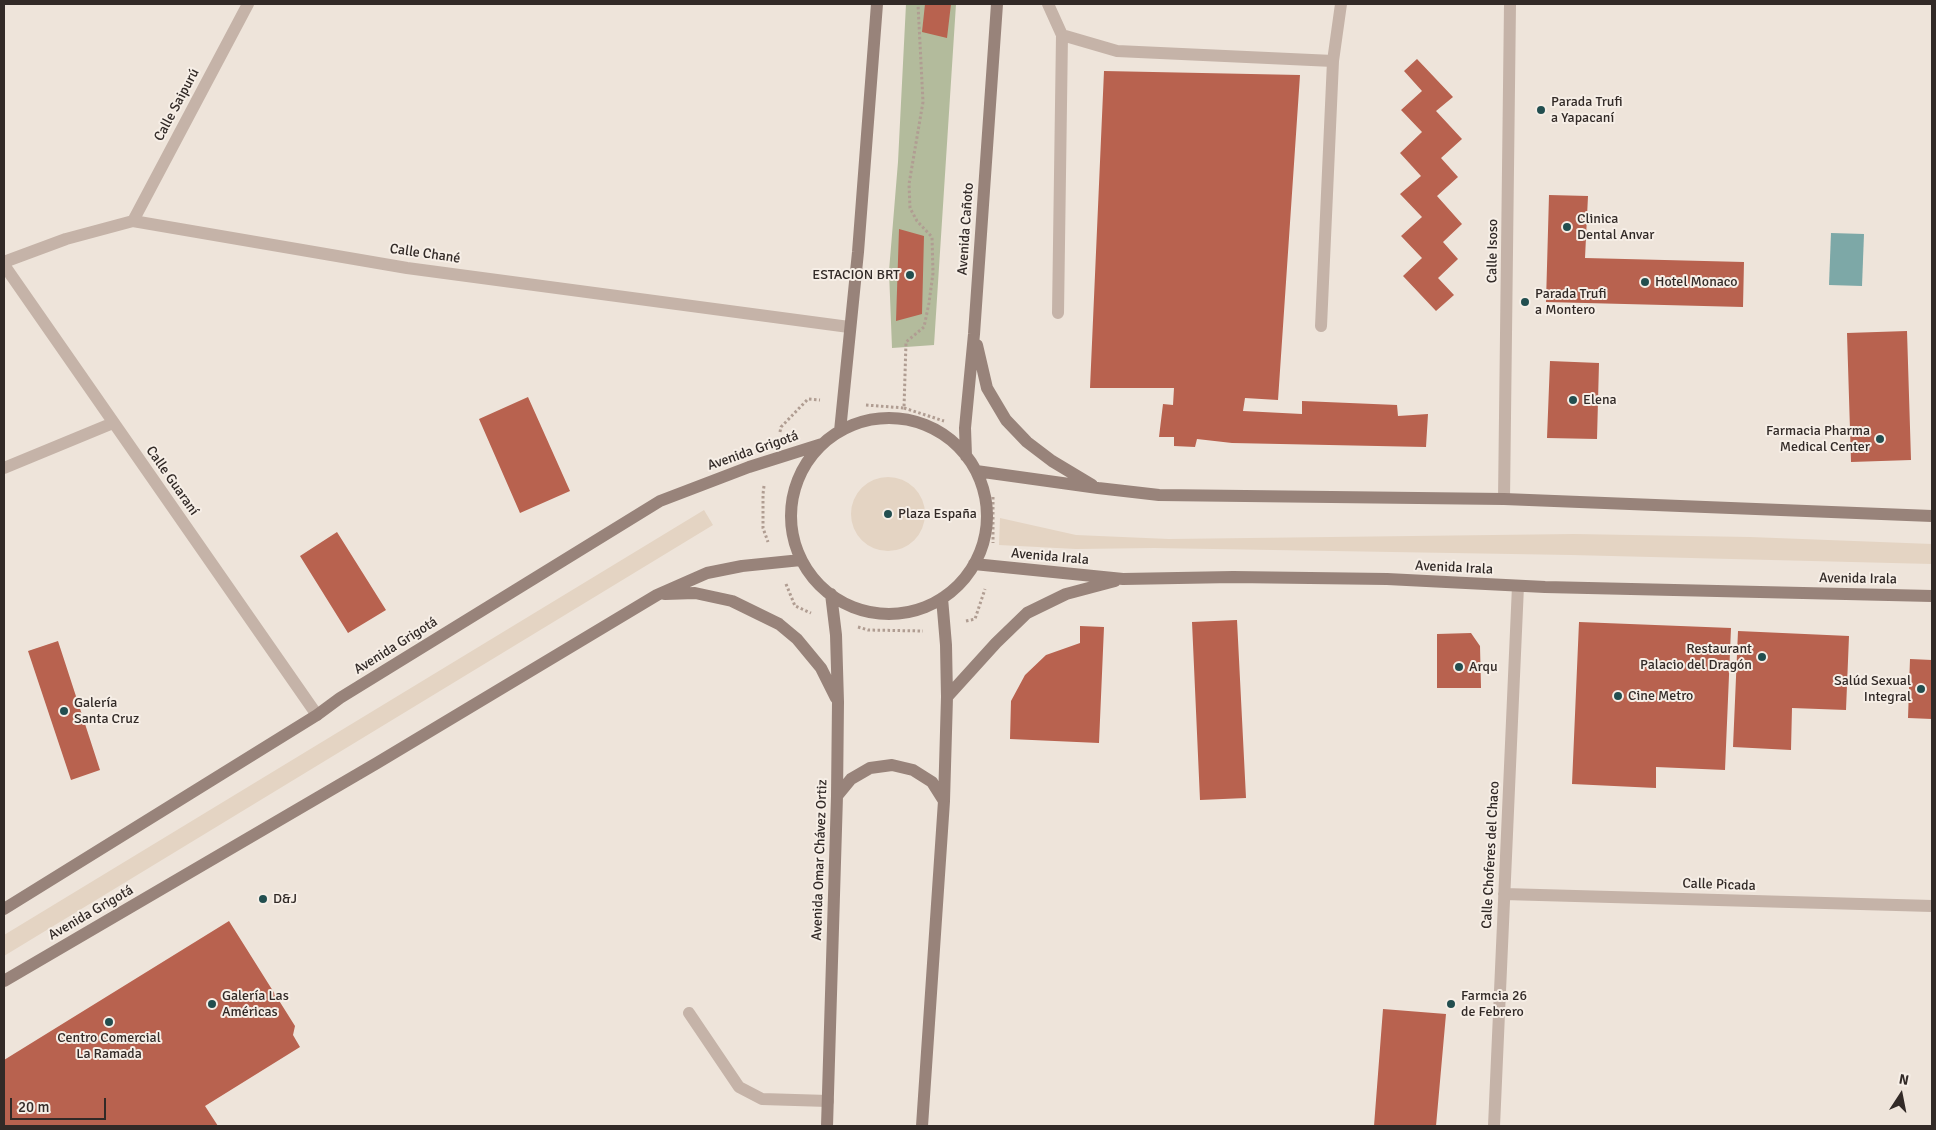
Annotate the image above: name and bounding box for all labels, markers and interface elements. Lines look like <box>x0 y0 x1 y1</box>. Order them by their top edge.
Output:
street label: Calle Saipurú <box>151 66 203 144</box>
place label: Parada Trufi a Yapacaní <box>1551 94 1623 126</box>
marker: Parada Trufi a Yapacaní <box>1535 104 1547 116</box>
street label: Avenida Cañoto <box>954 182 978 276</box>
place label: Clinica Dental Anvar <box>1577 211 1655 243</box>
street label: Calle Isoso <box>1484 219 1502 283</box>
marker: Clinica Dental Anvar <box>1561 221 1573 233</box>
street label: Calle Chané <box>389 241 461 267</box>
place label: ESTACION BRT <box>812 267 900 283</box>
marker: ESTACION BRT <box>904 269 916 281</box>
place label: Hotel Monaco <box>1655 274 1738 290</box>
marker: Hotel Monaco <box>1639 276 1651 288</box>
place label: Parada Trufi a Montero <box>1535 286 1607 318</box>
marker: Parada Trufi a Montero <box>1519 296 1531 308</box>
place label: Elena <box>1583 392 1617 408</box>
marker: Elena <box>1567 394 1579 406</box>
place label: Farmacia Pharma Medical Center <box>1766 423 1870 456</box>
street label: Avenida Grigotá <box>705 428 801 474</box>
marker: Farmacia Pharma Medical Center <box>1874 433 1886 445</box>
street label: Calle Guaraní <box>142 443 202 519</box>
place label: Plaza España <box>898 506 977 522</box>
marker: Plaza España <box>882 508 894 520</box>
street label: Avenida Irala <box>1010 545 1090 569</box>
street label: Avenida Irala <box>1415 558 1493 578</box>
street label: Avenida Irala <box>1819 570 1897 588</box>
street label: Avenida Grigotá <box>351 614 441 678</box>
place label: Restaurant Palacio del Dragón <box>1640 641 1752 674</box>
marker: Restaurant Palacio del Dragón <box>1756 651 1768 663</box>
place label: Arqu <box>1469 659 1498 675</box>
marker: Arqu <box>1453 661 1465 673</box>
place label: Salúd Sexual Integral <box>1834 673 1911 706</box>
marker: Salúd Sexual Integral <box>1915 683 1927 695</box>
place label: Cine Metro <box>1628 688 1693 704</box>
marker: Cine Metro <box>1612 690 1624 702</box>
place label: Galería Santa Cruz <box>74 695 139 728</box>
marker: Galería Santa Cruz <box>58 705 70 717</box>
street label: Avenida Omar Chávez Ortiz <box>809 779 831 941</box>
street label: Calle Choferes del Chaco <box>1479 781 1503 929</box>
street label: Calle Picada <box>1682 875 1756 895</box>
street label: Avenida Grigotá <box>46 882 136 944</box>
place label: D&J <box>273 891 297 907</box>
marker: D&J <box>257 893 269 905</box>
place label: Galería Las Américas <box>222 988 289 1020</box>
place label: Farmcia 26 de Febrero <box>1461 988 1527 1020</box>
marker: Galería Las Américas <box>206 998 218 1010</box>
marker: Farmcia 26 de Febrero <box>1445 998 1457 1010</box>
marker: Centro Comercial La Ramada <box>103 1016 115 1028</box>
place label: Centro Comercial La Ramada <box>57 1030 161 1062</box>
north arrow <box>1876 1070 1926 1120</box>
text: N <box>1898 1071 1910 1089</box>
scale bar <box>12 1088 109 1120</box>
text: 20 m <box>18 1098 49 1116</box>

